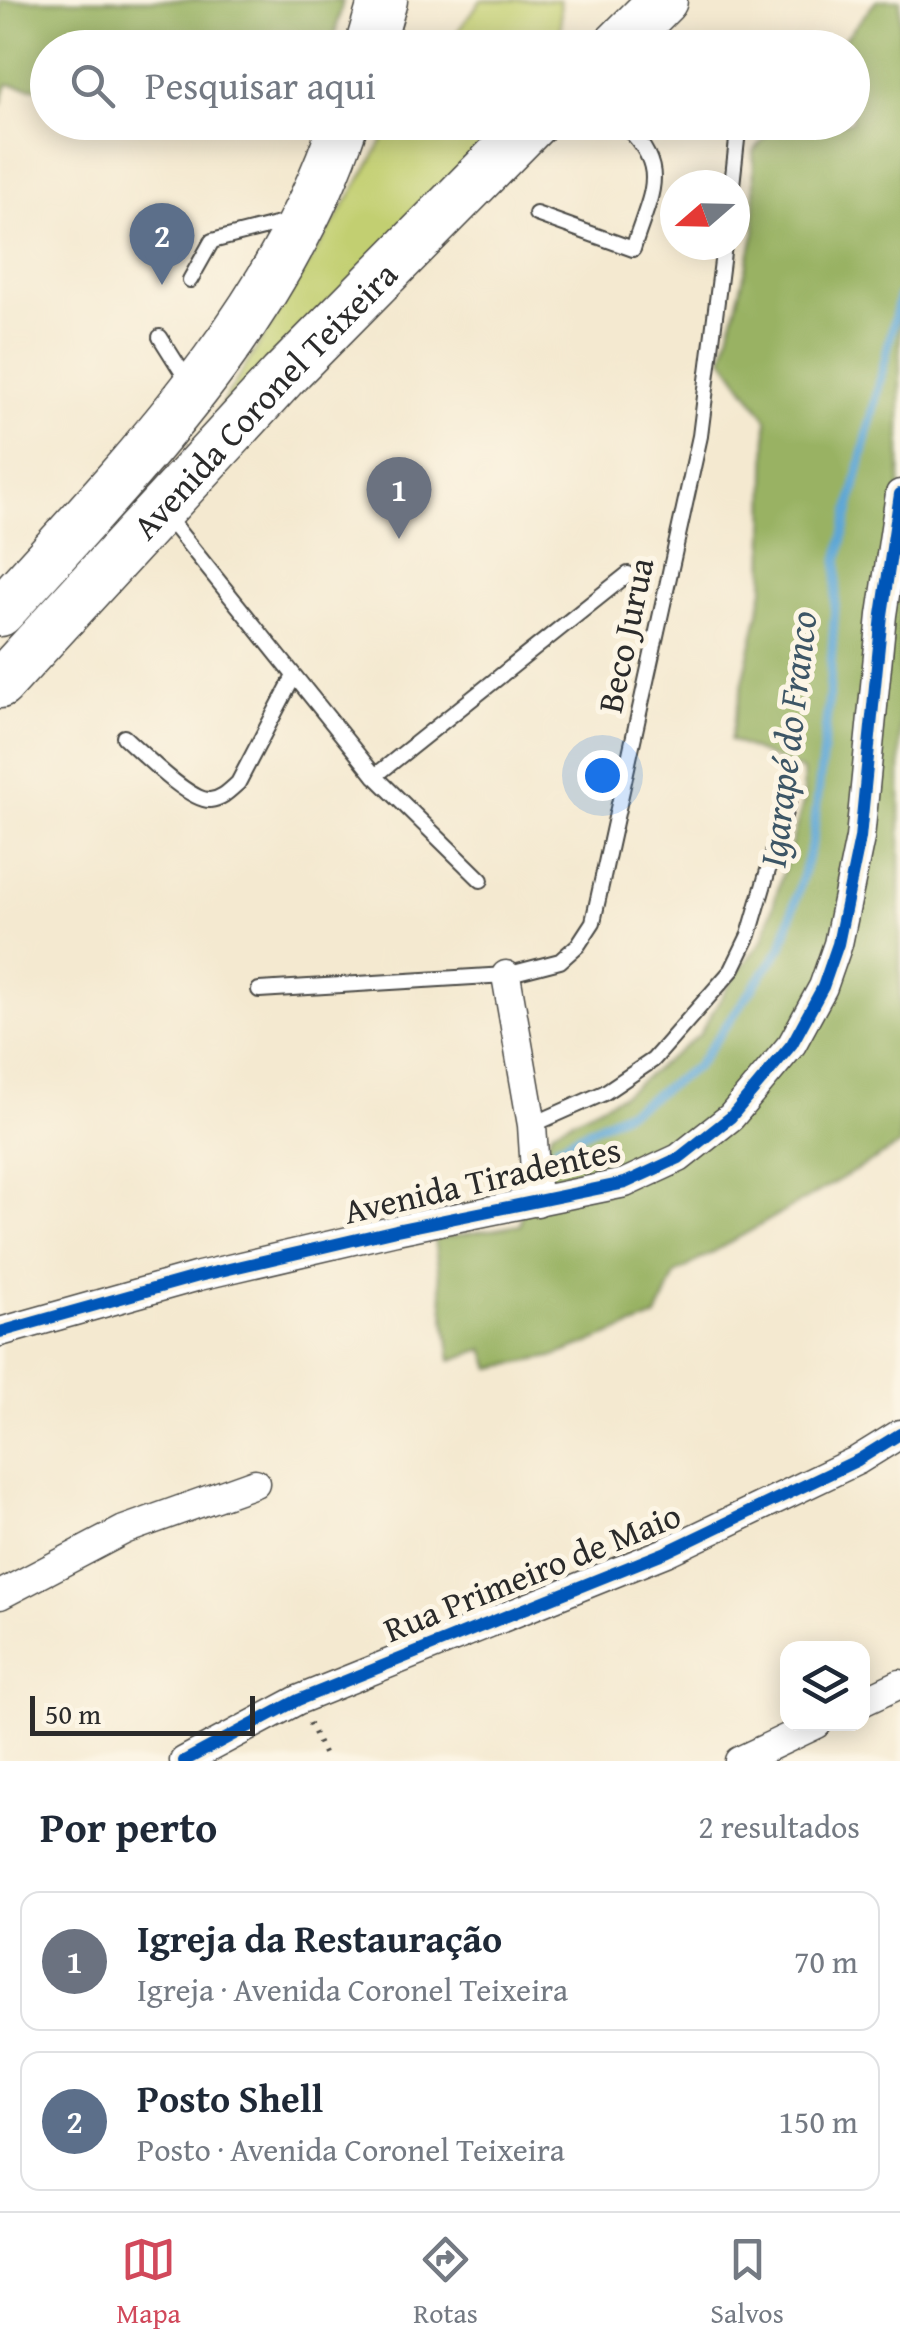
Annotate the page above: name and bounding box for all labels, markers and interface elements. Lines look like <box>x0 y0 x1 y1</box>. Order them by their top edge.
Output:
search box <box>30 30 870 140</box>
text: Pesquisar aqui <box>145 57 376 113</box>
icon: search <box>65 58 120 113</box>
north arrow <box>660 170 750 260</box>
pin: 2 <box>130 202 194 285</box>
street label: Avenida Coronel Teixeira <box>120 249 409 550</box>
pin: 1 <box>366 456 432 539</box>
street label: Beco Jurua <box>584 552 666 717</box>
water label: Igarapé do Franco <box>743 608 831 870</box>
your location <box>577 750 628 801</box>
street label: Avenida Tiradentes <box>339 1123 625 1237</box>
street label: Rua Primeiro de Maio <box>376 1489 688 1655</box>
map controls <box>780 1641 870 1731</box>
button: layers <box>780 1641 870 1731</box>
scale bar <box>30 1691 255 1736</box>
text: 50 m <box>45 1693 101 1734</box>
text: Por perto <box>40 1796 217 1857</box>
text: 2 resultados <box>698 1803 860 1850</box>
text: Igreja da Restauração <box>137 1910 502 1966</box>
text: 1 <box>66 1938 83 1985</box>
text: 70 m <box>794 1938 858 1985</box>
text: Igreja · Avenida Coronel Teixeira <box>137 1966 568 2013</box>
text: Posto Shell <box>137 2070 323 2126</box>
text: 2 <box>66 2098 83 2145</box>
text: 150 m <box>779 2098 858 2145</box>
text: Posto · Avenida Coronel Teixeira <box>137 2126 565 2173</box>
tab: Mapa <box>116 2232 181 2333</box>
tab: Rotas <box>413 2232 478 2333</box>
tab: Salvos <box>710 2232 784 2333</box>

